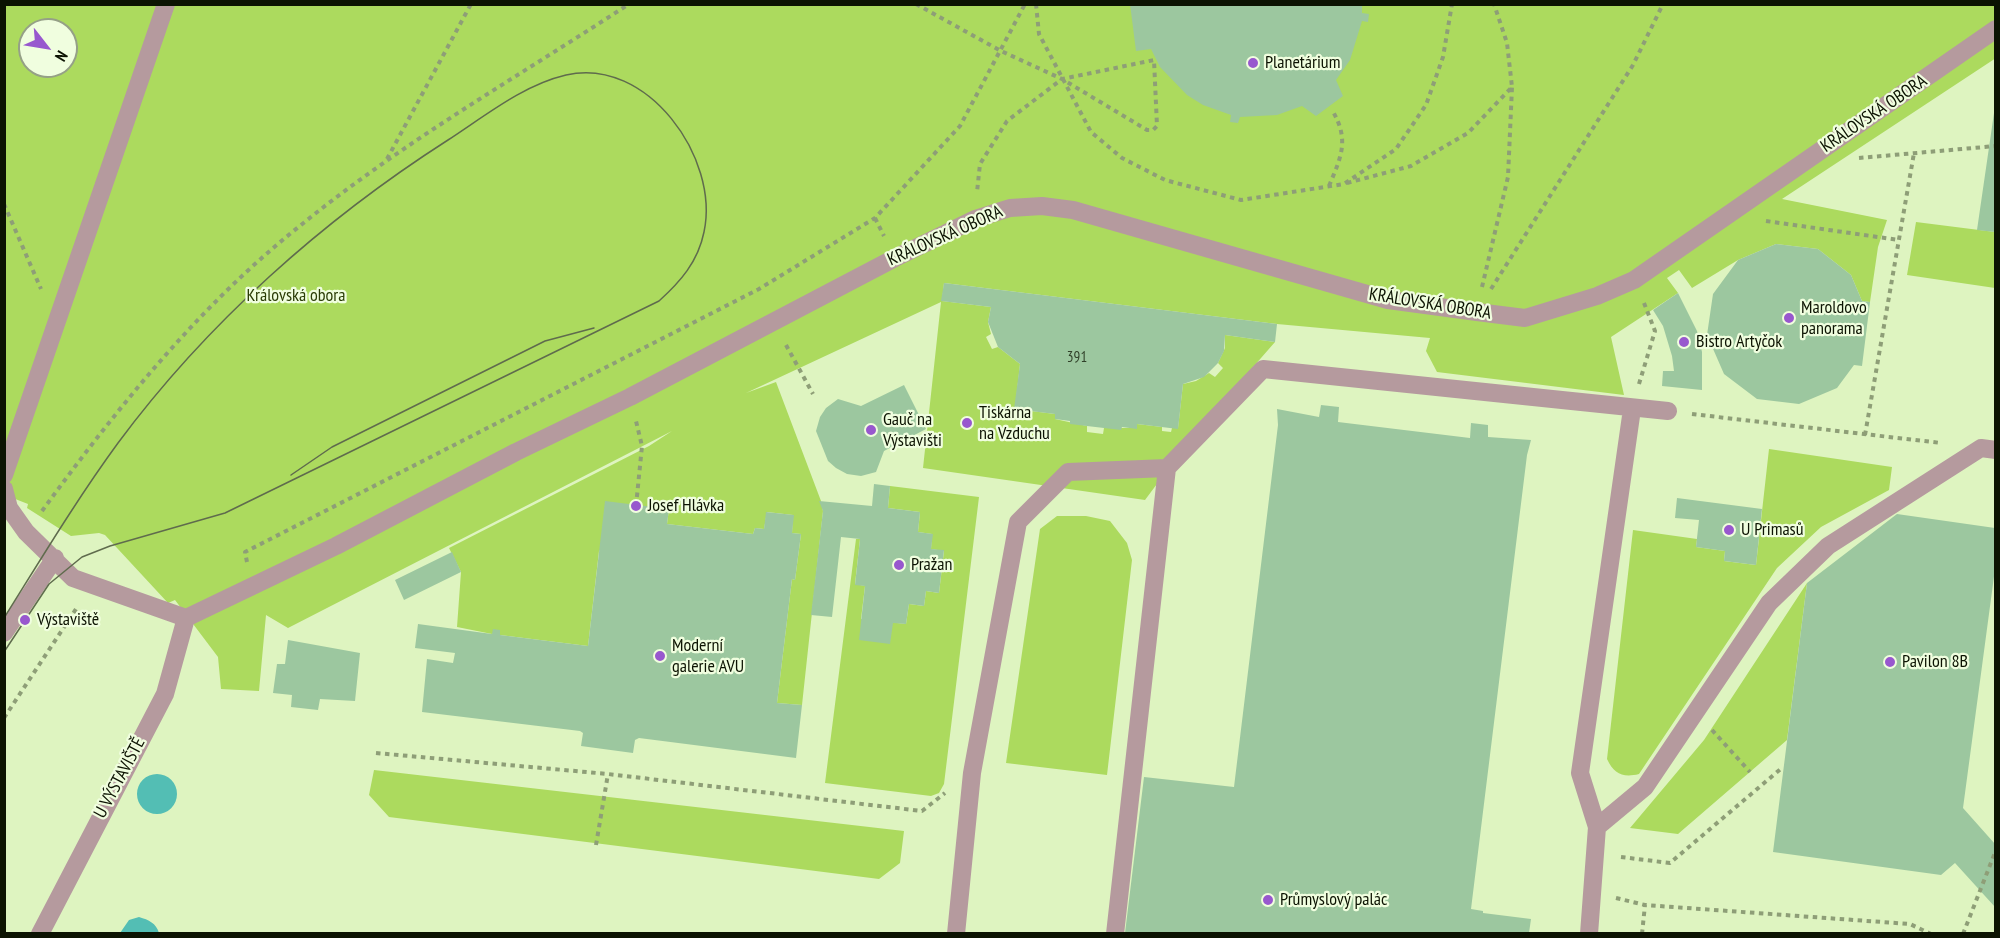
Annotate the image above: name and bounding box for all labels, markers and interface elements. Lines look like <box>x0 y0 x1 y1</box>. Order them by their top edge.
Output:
north arrow <box>18 18 78 78</box>
text: N <box>51 47 73 65</box>
place label: Planetárium <box>1265 52 1340 74</box>
marker: Planetárium <box>1246 56 1260 70</box>
street label: KRÁLOVSKÁ OBORA <box>1817 71 1931 157</box>
street label: KRÁLOVSKÁ OBORA <box>884 201 1006 271</box>
street label: KRÁLOVSKÁ OBORA <box>1367 284 1493 324</box>
park label: Královská obora <box>247 285 345 307</box>
place label: Maroldovo panorama <box>1801 297 1867 340</box>
marker: Maroldovo panorama <box>1782 311 1796 325</box>
place label: Bistro Artyčok <box>1696 331 1782 353</box>
marker: Bistro Artyčok <box>1677 335 1691 349</box>
house number: 391 <box>1067 349 1087 367</box>
place label: Tiskárna na Vzduchu <box>979 402 1050 444</box>
place label: Gauč na Výstavišti <box>883 409 942 452</box>
marker: Tiskárna na Vzduchu <box>960 416 974 430</box>
marker: Gauč na Výstavišti <box>864 423 878 437</box>
place label: Josef Hlávka <box>648 495 724 517</box>
marker: Josef Hlávka <box>629 499 643 513</box>
place label: U Primasů <box>1741 519 1803 541</box>
marker: U Primasů <box>1722 523 1736 537</box>
place label: Pražan <box>911 554 952 576</box>
marker: Pražan <box>892 558 906 572</box>
place label: Výstaviště <box>37 609 99 631</box>
marker: Výstaviště <box>18 613 32 627</box>
place label: Moderní galerie AVU <box>672 635 744 678</box>
marker: Moderní galerie AVU <box>653 649 667 663</box>
place label: Pavilon 8B <box>1902 651 1968 673</box>
marker: Pavilon 8B <box>1883 655 1897 669</box>
street label: U VÝSTAVIŠTĚ <box>90 734 150 822</box>
place label: Průmyslový palác <box>1280 889 1387 911</box>
marker: Průmyslový palác <box>1261 893 1275 907</box>

